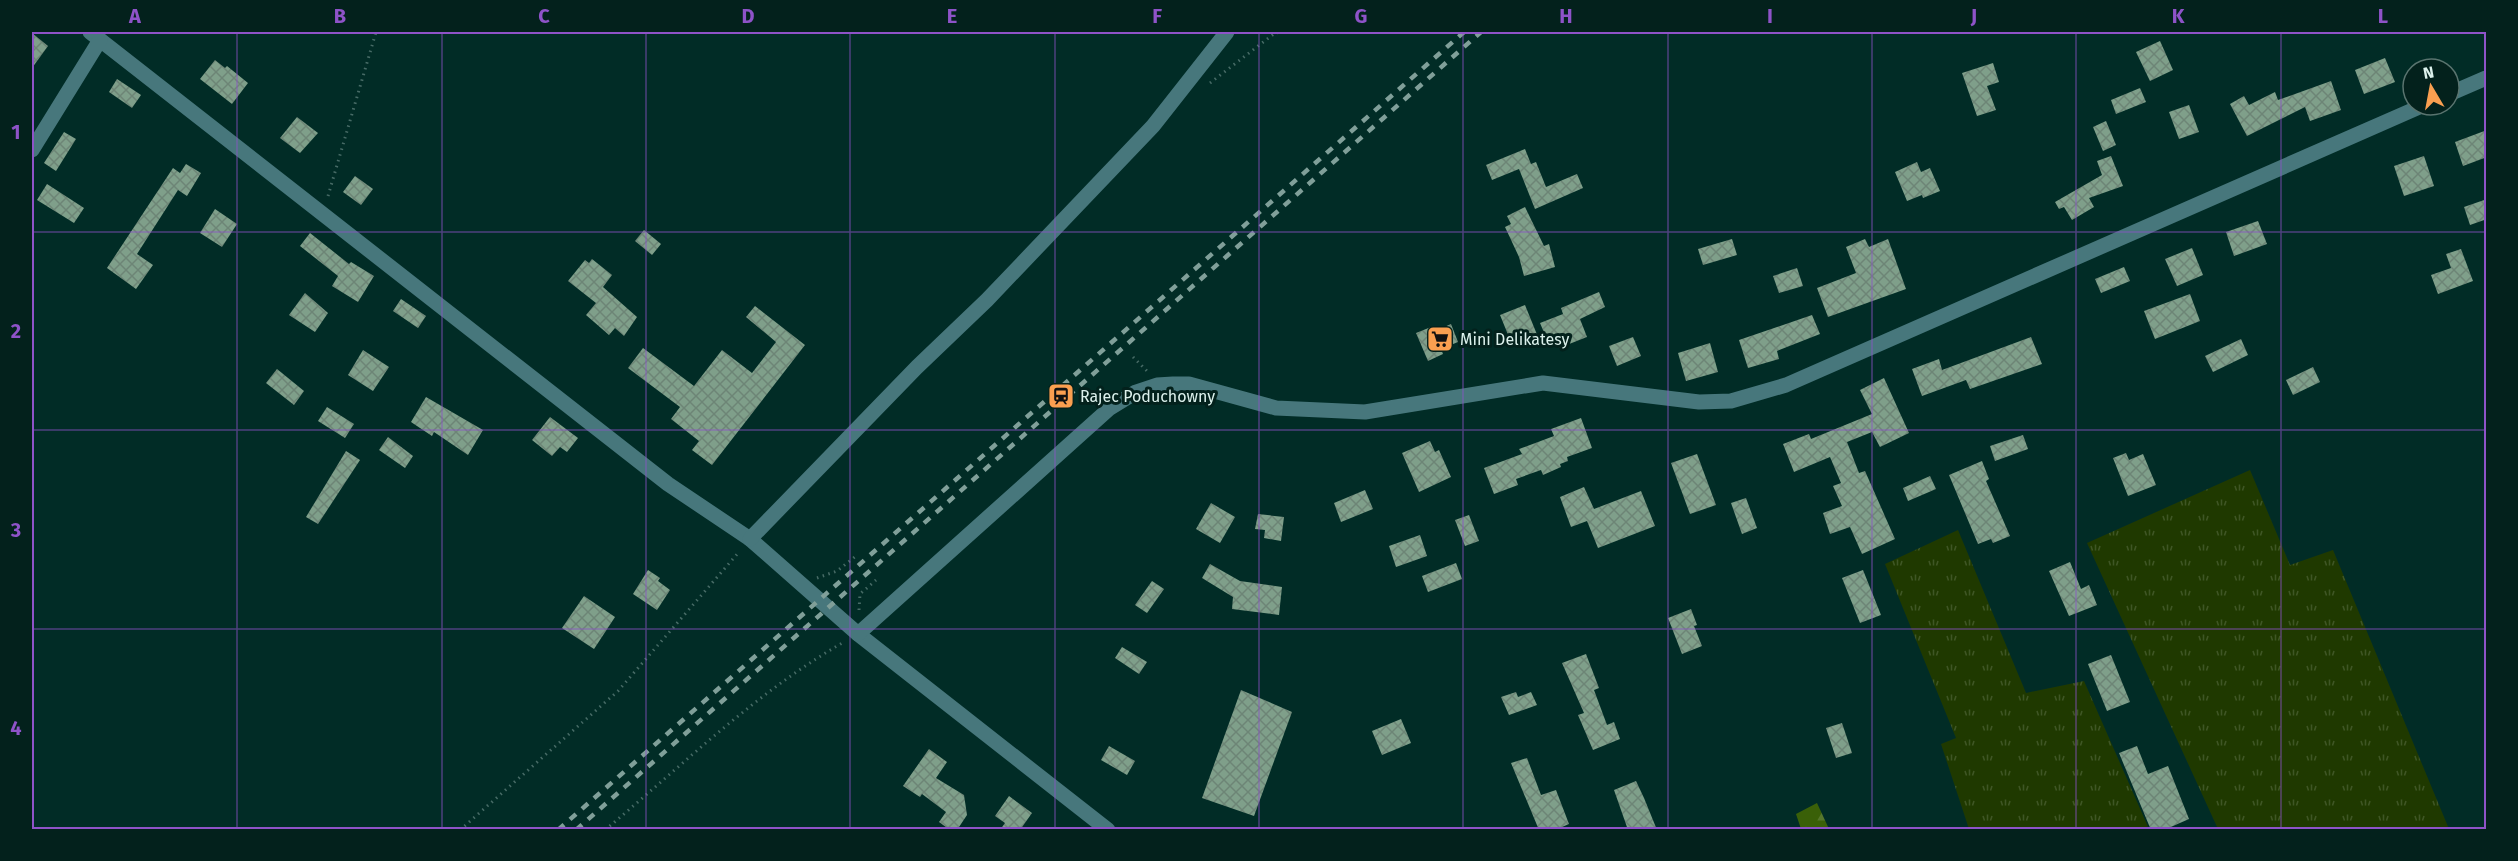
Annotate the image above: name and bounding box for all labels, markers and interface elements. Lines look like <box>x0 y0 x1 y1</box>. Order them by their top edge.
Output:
text: A <box>128 4 142 28</box>
text: B <box>334 4 346 28</box>
text: C <box>538 4 550 28</box>
text: D <box>741 4 755 28</box>
text: E <box>947 4 957 28</box>
text: F <box>1152 4 1162 28</box>
text: G <box>1355 4 1367 28</box>
text: H <box>1559 4 1573 28</box>
text: I <box>1767 4 1773 28</box>
text: J <box>1970 4 1977 28</box>
text: K <box>2172 4 2185 28</box>
text: L <box>2378 4 2388 28</box>
north arrow <box>2401 57 2461 117</box>
text: N <box>2422 62 2435 83</box>
text: 1 <box>11 120 21 144</box>
text: 2 <box>11 319 21 343</box>
supermarket icon: Mini Delikatesy <box>1425 324 1455 354</box>
place label: Mini Delikatesy <box>1460 330 1569 349</box>
station icon: Rajec Poduchowny <box>1046 381 1076 411</box>
place label: Rajec Poduchowny <box>1080 387 1215 406</box>
text: 3 <box>10 518 21 542</box>
text: 4 <box>10 716 22 740</box>

